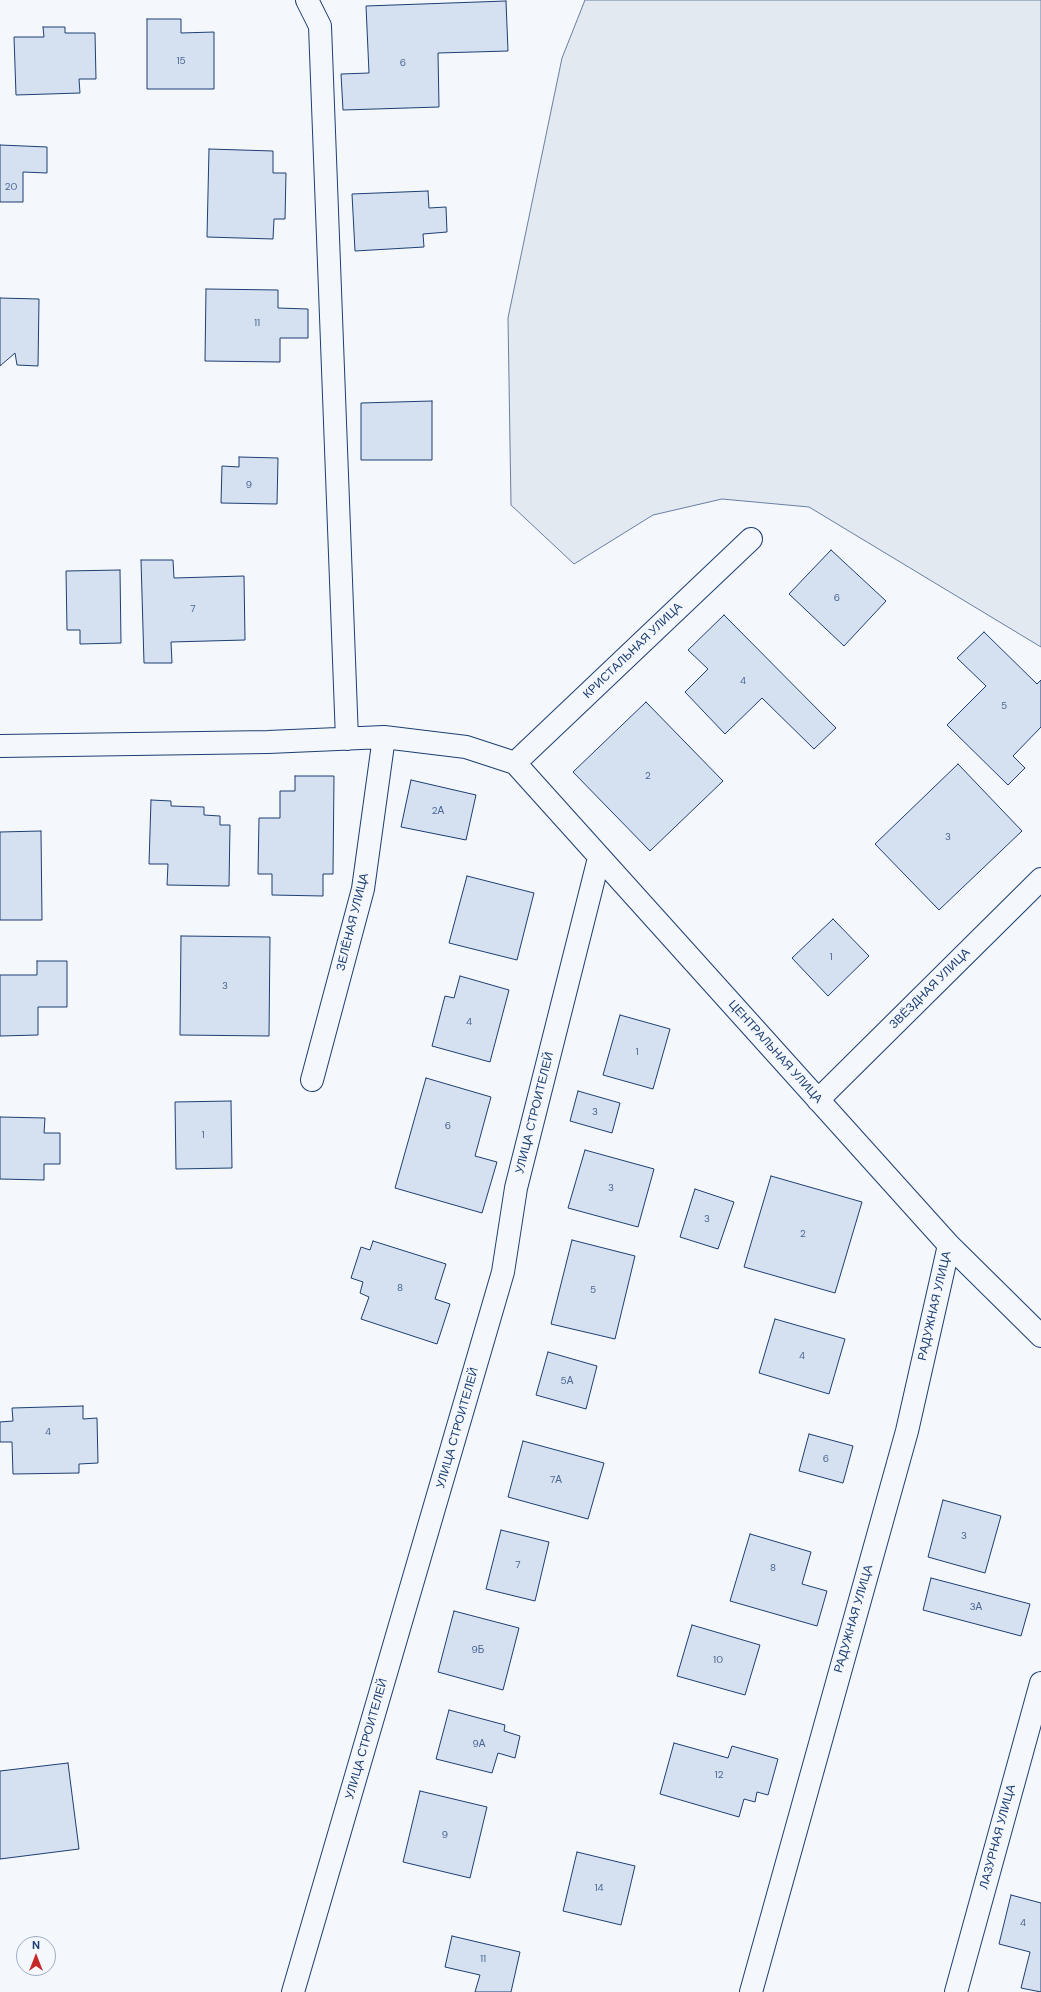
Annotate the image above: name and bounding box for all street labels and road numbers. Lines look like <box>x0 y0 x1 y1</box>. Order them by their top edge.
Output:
street label: КРИСТАЛЬНАЯ УЛИЦА <box>581 600 685 702</box>
street label: ЗЕЛЁНАЯ УЛИЦА <box>334 872 372 972</box>
street label: ЗВЁЗДНАЯ УЛИЦА <box>887 946 973 1032</box>
street label: ЦЕНТРАЛЬНАЯ УЛИЦА <box>725 998 825 1106</box>
street label: УЛИЦА СТРОИТЕЛЕЙ <box>513 1051 557 1175</box>
street label: РАДУЖНАЯ УЛИЦА <box>915 1250 955 1362</box>
street label: УЛИЦА СТРОИТЕЛЕЙ <box>434 1366 482 1490</box>
street label: РАДУЖНАЯ УЛИЦА <box>832 1563 876 1675</box>
street label: УЛИЦА СТРОИТЕЛЕЙ <box>343 1677 391 1801</box>
street label: ЛАЗУРНАЯ УЛИЦА <box>977 1783 1019 1891</box>

